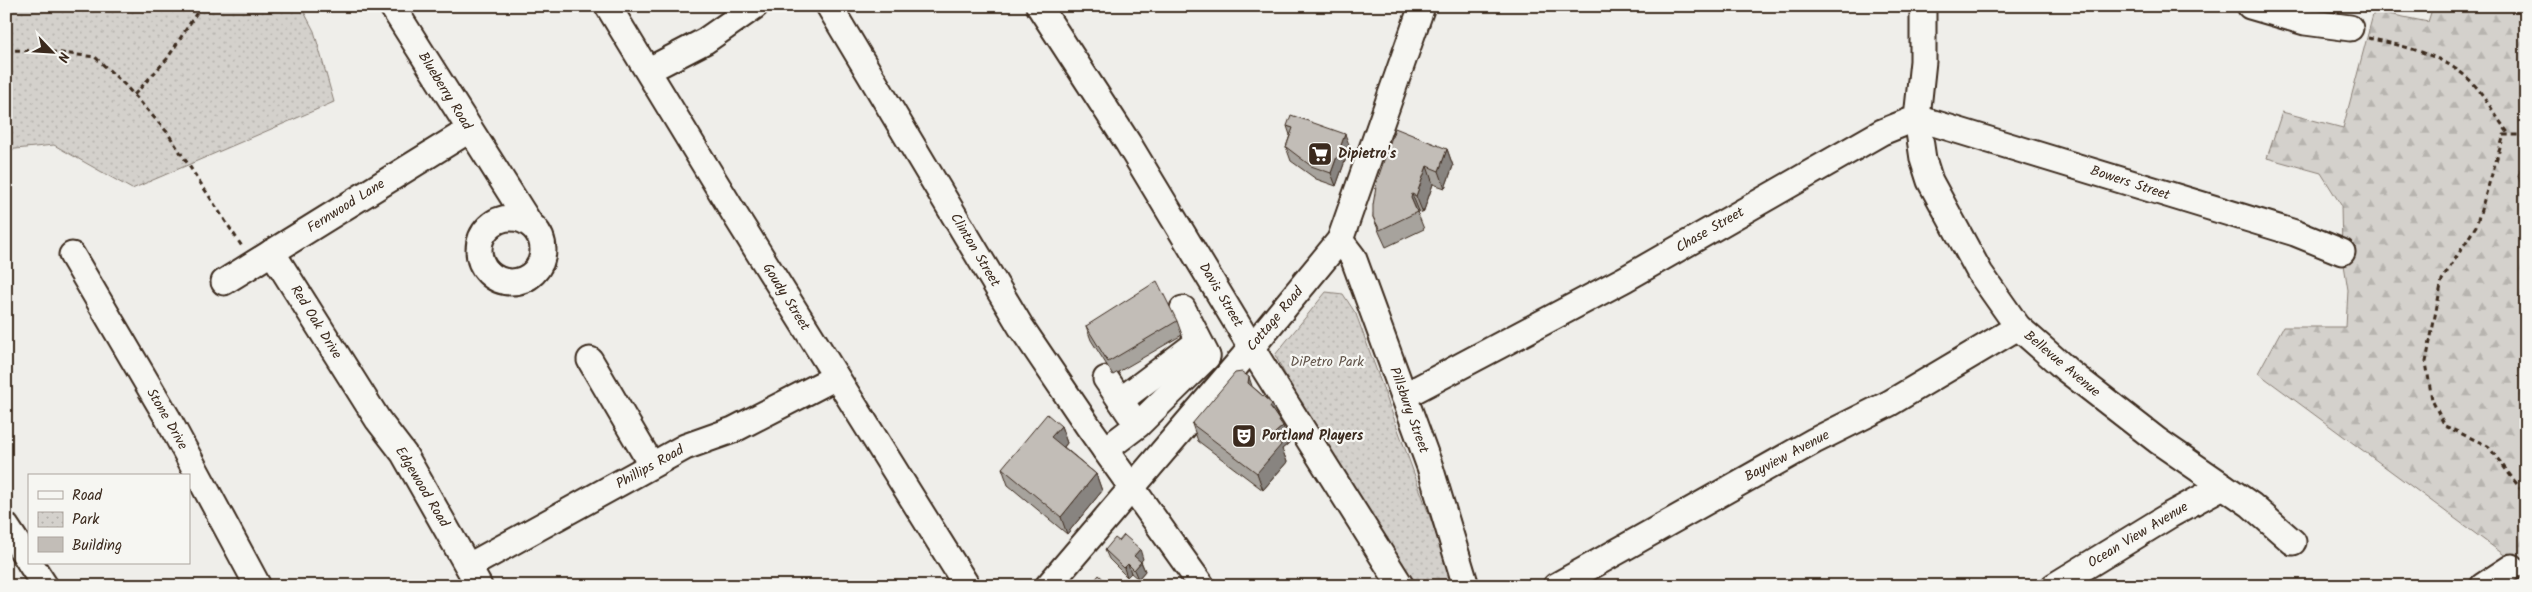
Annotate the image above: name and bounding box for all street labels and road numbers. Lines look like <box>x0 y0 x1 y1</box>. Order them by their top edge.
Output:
street label: Blueberry Road <box>412 48 478 135</box>
street label: Bowers Street <box>2087 160 2173 206</box>
street label: Fernwood Lane <box>303 173 390 239</box>
street label: Chase Street <box>1672 201 1749 258</box>
street label: Clinton Street <box>944 209 1006 292</box>
street label: Goudy Street <box>756 259 816 336</box>
street label: Davis Street <box>1193 259 1249 332</box>
street label: Red Oak Drive <box>285 281 348 364</box>
street label: Cottage Road <box>1241 281 1309 356</box>
street label: Bellevue Avenue <box>2019 325 2106 403</box>
street label: Pillsbury Street <box>1383 364 1435 457</box>
street label: Stone Drive <box>141 384 194 454</box>
street label: Bayview Avenue <box>1740 424 1834 488</box>
street label: Phillips Road <box>612 439 689 495</box>
street label: Edgewood Road <box>389 442 455 532</box>
street label: Ocean View Avenue <box>2083 496 2193 574</box>

